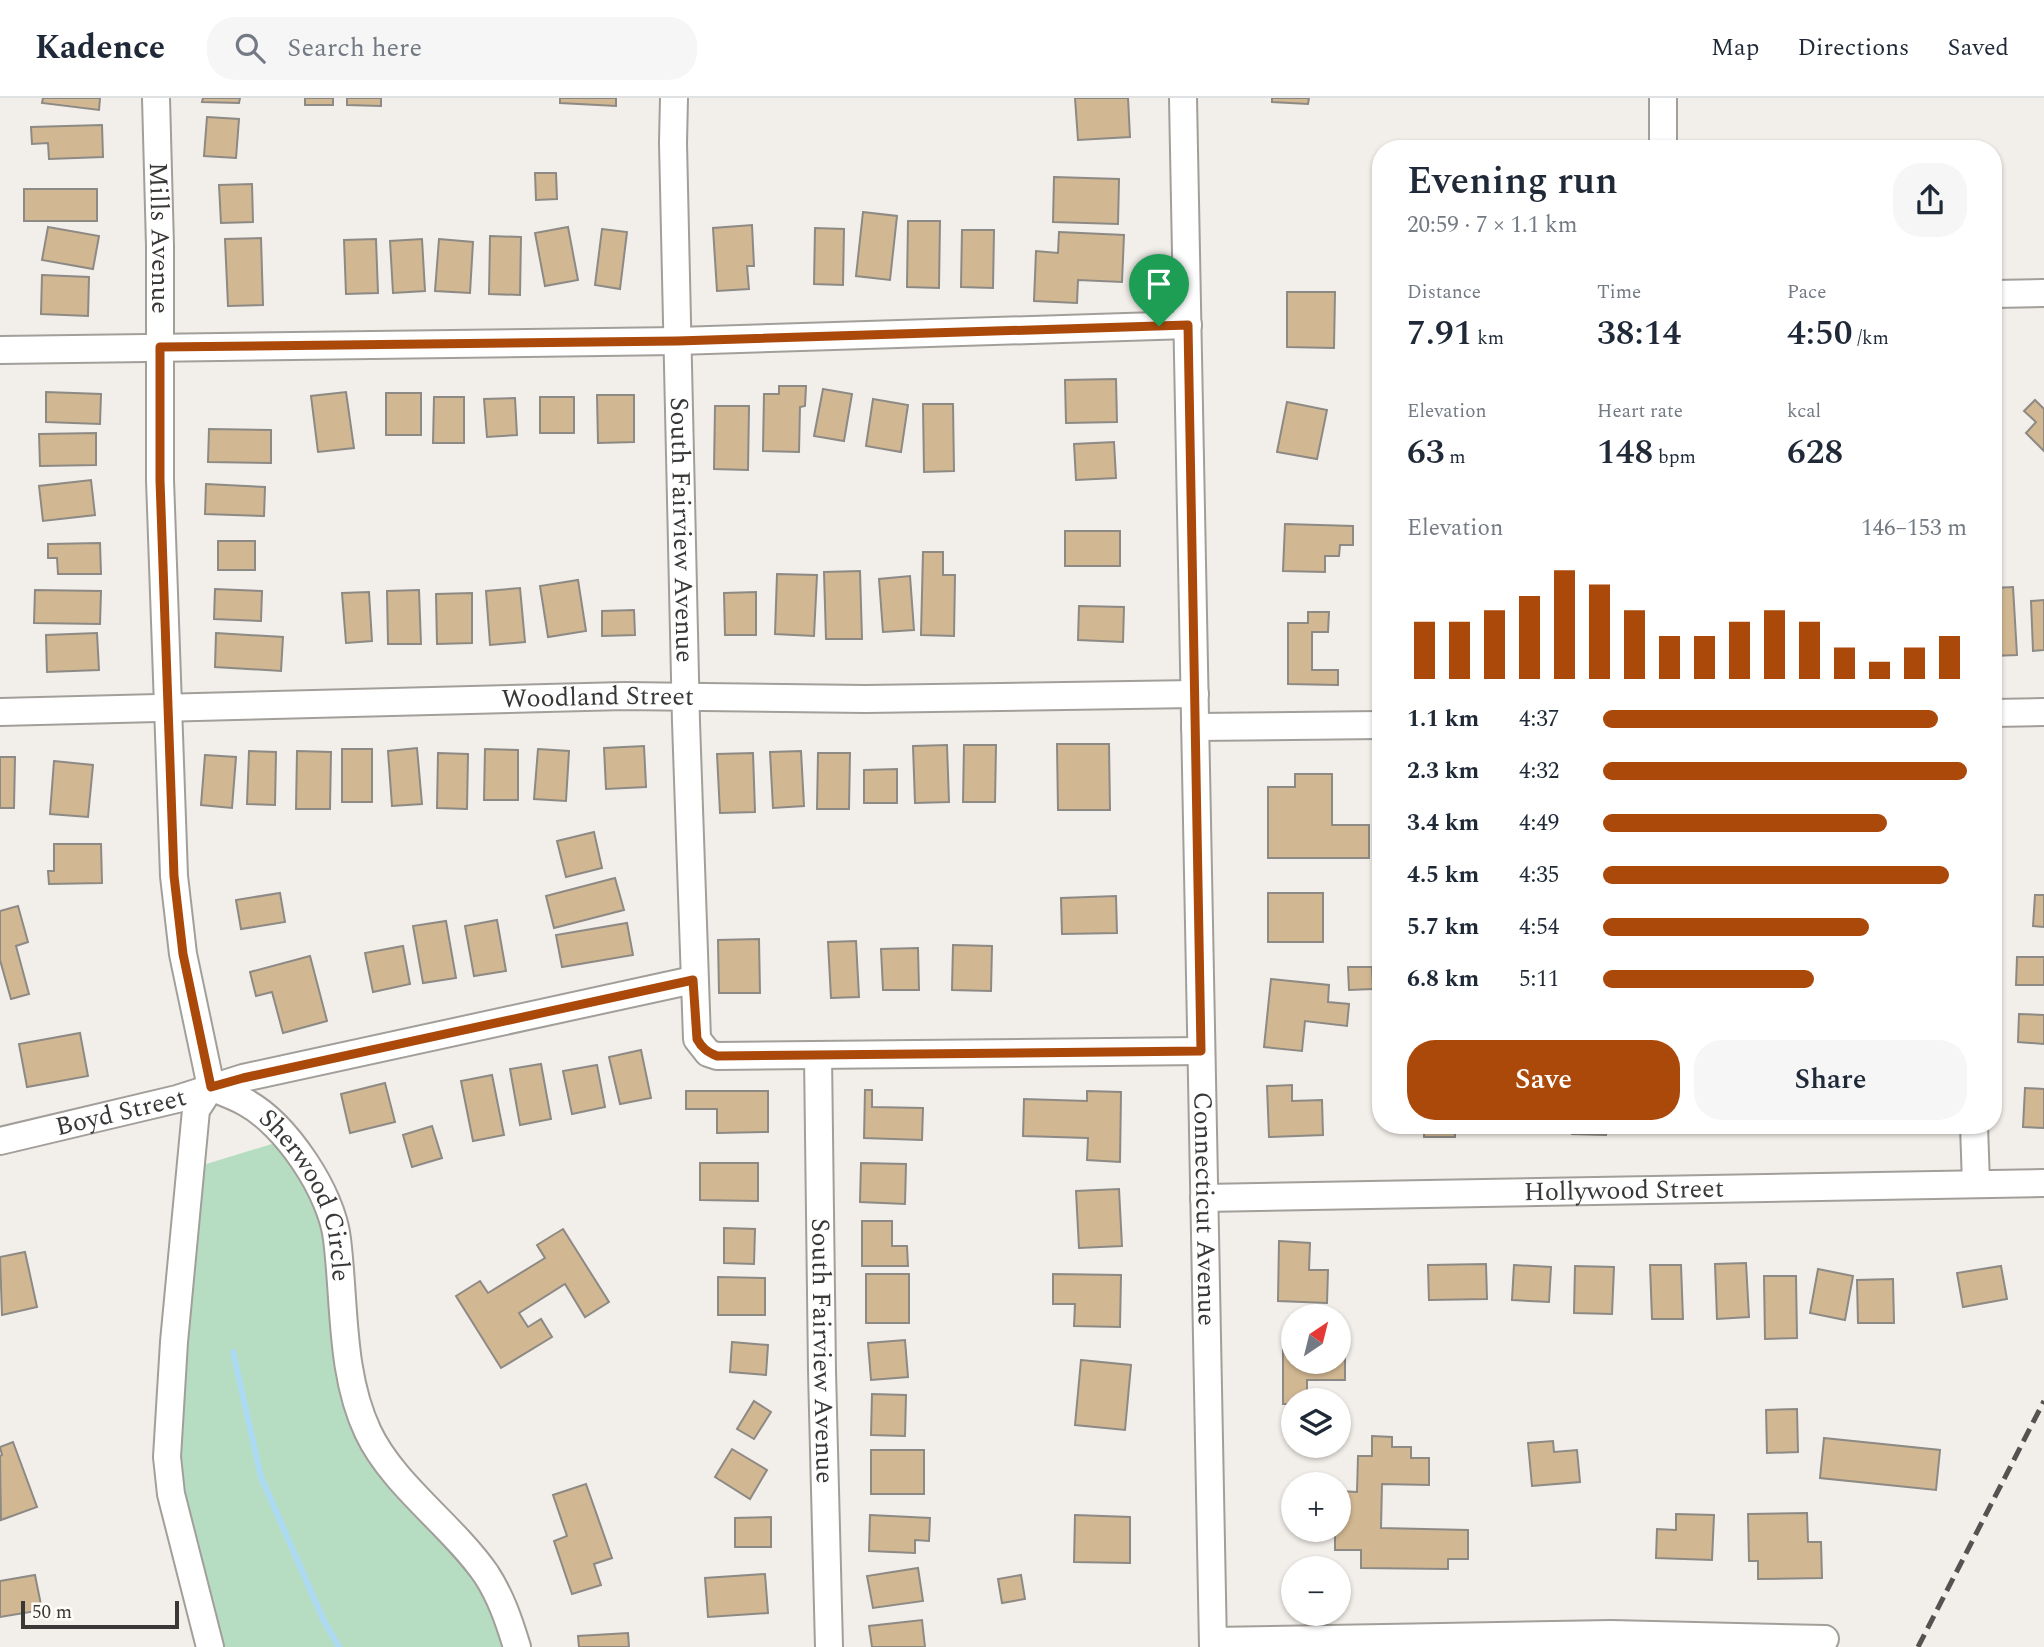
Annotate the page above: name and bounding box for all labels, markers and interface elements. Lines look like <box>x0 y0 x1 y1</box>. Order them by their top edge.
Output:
search box <box>207 17 697 80</box>
text: Kadence <box>35 23 165 73</box>
text: Search here <box>287 28 422 68</box>
icon: search <box>231 29 269 67</box>
text: Map <box>1711 30 1759 66</box>
text: Directions <box>1797 30 1909 66</box>
text: Saved <box>1947 30 2009 66</box>
text: Evening run <box>1407 153 1618 211</box>
street label: Mills Avenue <box>138 161 180 314</box>
button: share <box>1893 163 1967 237</box>
text: 20:59 · 7 × 1.1 km <box>1407 208 1578 243</box>
pin <box>1129 254 1189 326</box>
icon: arrive <box>1140 265 1178 303</box>
text: Distance <box>1407 278 1481 307</box>
text: Time <box>1597 278 1641 307</box>
text: Pace <box>1787 278 1826 307</box>
text: 7.91 <box>1407 307 1472 360</box>
text: 38:14 <box>1597 307 1681 360</box>
text: 4:50 <box>1787 307 1852 360</box>
text: km <box>1472 324 1504 353</box>
text: /km <box>1852 324 1889 353</box>
street label: South Fairview Avenue <box>659 397 705 663</box>
text: Elevation <box>1407 397 1487 426</box>
text: Heart rate <box>1597 397 1683 426</box>
text: kcal <box>1787 397 1821 426</box>
text: 63 <box>1407 426 1445 479</box>
text: 148 <box>1597 426 1653 479</box>
text: 628 <box>1787 426 1843 479</box>
text: m <box>1445 443 1466 472</box>
text: bpm <box>1653 443 1696 472</box>
text: Elevation <box>1407 511 1503 546</box>
text: 146–153 m <box>1861 511 1967 546</box>
street label: Woodland Street <box>501 676 694 719</box>
text: 1.1 km <box>1407 702 1479 737</box>
text: 4:37 <box>1519 702 1559 737</box>
text: 2.3 km <box>1407 754 1479 789</box>
text: 4:32 <box>1519 754 1559 789</box>
text: 3.4 km <box>1407 806 1479 841</box>
text: 4:49 <box>1519 806 1559 841</box>
text: 4.5 km <box>1407 858 1479 893</box>
text: 4:35 <box>1519 858 1559 893</box>
text: 5.7 km <box>1407 910 1479 945</box>
text: 4:54 <box>1519 910 1559 945</box>
text: 6.8 km <box>1407 962 1479 997</box>
text: 5:11 <box>1519 962 1559 997</box>
button: Save <box>1407 1040 1680 1120</box>
button: Share <box>1694 1040 1967 1120</box>
street label: Boyd Street <box>51 1077 191 1147</box>
street label: Connecticut Avenue <box>1182 1091 1227 1326</box>
street label: Sherwood Circle <box>249 1099 361 1283</box>
street label: Hollywood Street <box>1524 1169 1724 1212</box>
street label: South Fairview Avenue <box>800 1218 845 1484</box>
north arrow <box>1281 1304 1351 1374</box>
map controls <box>1281 1304 1351 1626</box>
button: layers <box>1281 1388 1351 1458</box>
button: + <box>1281 1472 1351 1542</box>
button: − <box>1281 1556 1351 1626</box>
scale bar <box>21 1598 178 1630</box>
text: 50 m <box>32 1598 72 1627</box>

